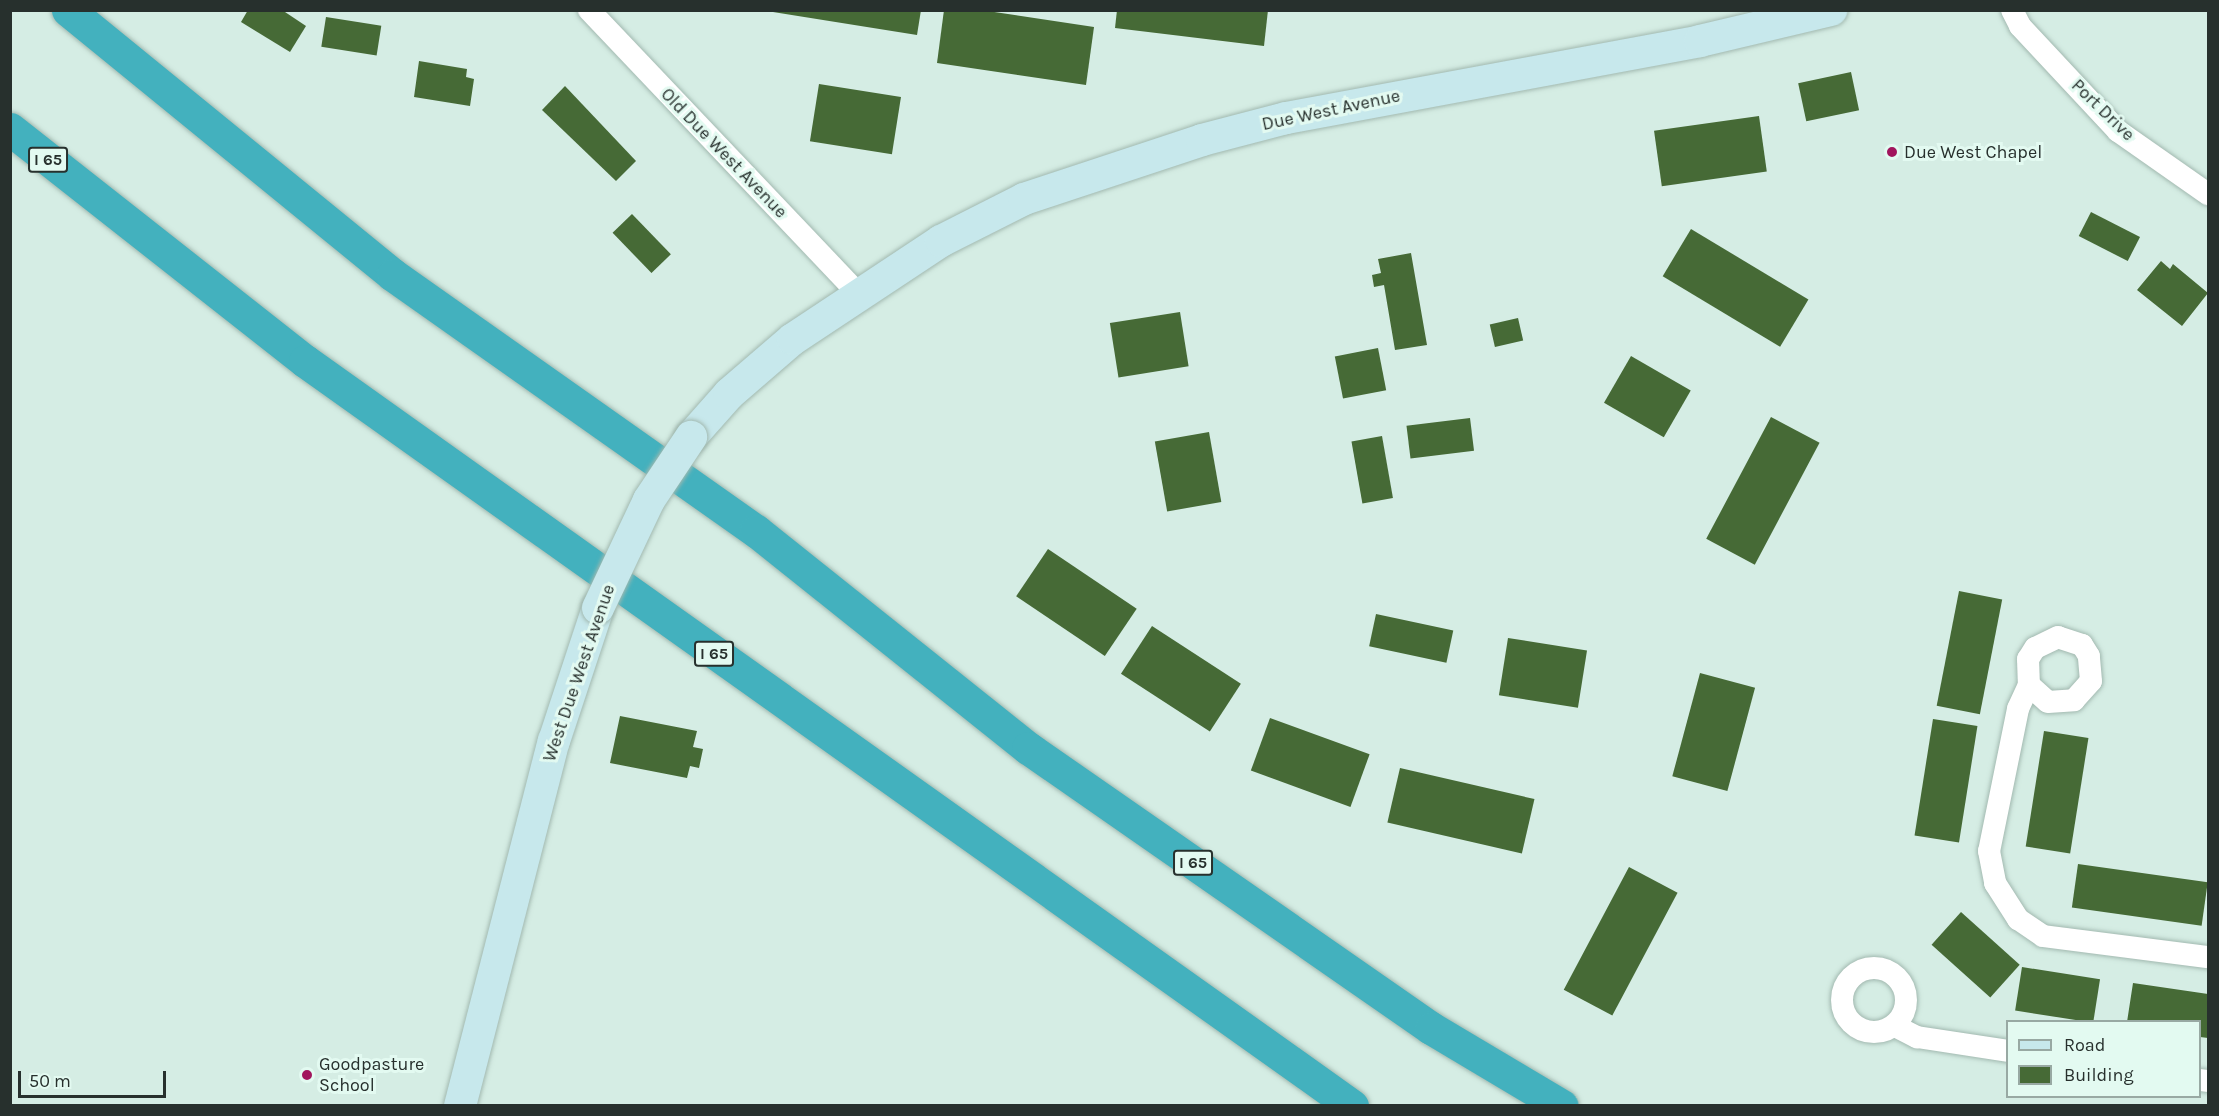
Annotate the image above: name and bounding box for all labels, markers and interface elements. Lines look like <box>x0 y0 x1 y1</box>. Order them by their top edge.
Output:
street label: Port Drive <box>2067 75 2139 145</box>
street label: Old Due West Avenue <box>656 83 792 223</box>
street label: Due West Avenue <box>1260 85 1402 135</box>
place label: Due West Chapel <box>1904 141 2042 163</box>
marker: Due West Chapel <box>1885 145 1899 159</box>
road number: I 65 <box>27 147 69 173</box>
street label: West Due West Avenue <box>539 582 619 764</box>
road number: I 65 <box>693 641 735 667</box>
road number: I 65 <box>1172 850 1214 876</box>
legend <box>2006 1020 2201 1098</box>
text: Road <box>2064 1034 2105 1056</box>
place label: Goodpasture School <box>319 1054 424 1096</box>
scale bar <box>21 1059 170 1097</box>
text: Building <box>2064 1064 2134 1086</box>
marker: Goodpasture School <box>300 1068 314 1082</box>
text: 50 m <box>29 1070 71 1092</box>

